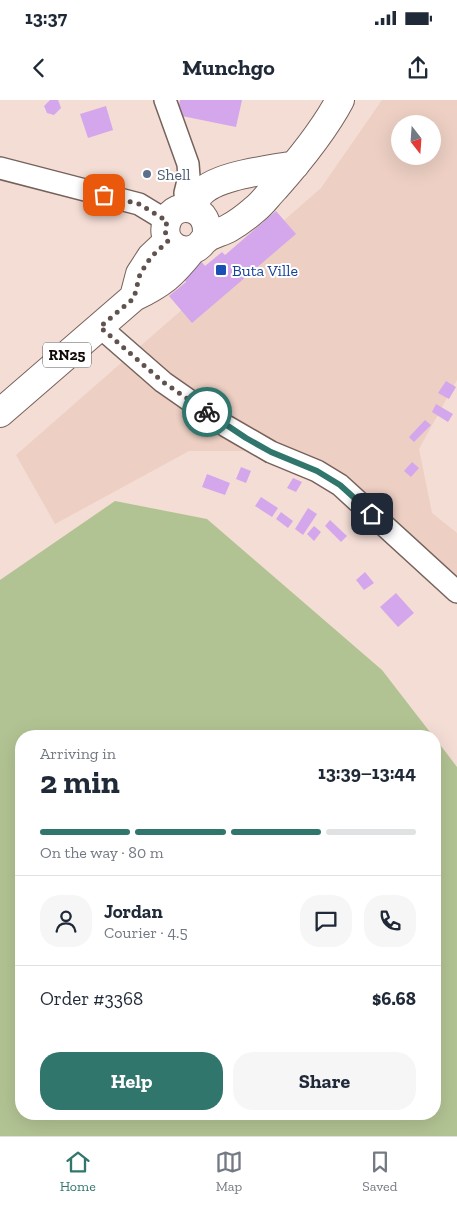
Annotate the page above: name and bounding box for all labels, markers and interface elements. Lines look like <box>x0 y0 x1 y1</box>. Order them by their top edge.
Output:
text: 13:37 <box>25 6 67 29</box>
icon: back <box>25 54 53 82</box>
text: Munchgo <box>182 54 275 81</box>
icon: share <box>404 54 432 82</box>
north arrow <box>391 115 441 165</box>
map controls <box>391 115 441 165</box>
place label: Shell <box>157 165 191 184</box>
marker: Shell <box>141 168 153 180</box>
pin <box>83 174 125 216</box>
icon: bag <box>90 181 118 209</box>
place label: Buta Ville <box>232 261 298 280</box>
marker: Buta Ville <box>214 263 228 277</box>
road number: RN25 <box>43 342 91 368</box>
courier <box>182 387 232 437</box>
icon: bike <box>193 398 221 426</box>
pin <box>351 493 393 535</box>
icon: home <box>358 500 386 528</box>
text: Arriving in <box>40 744 116 763</box>
text: 13:39–13:44 <box>318 761 416 784</box>
text: 2 min <box>40 763 120 801</box>
text: On the way · 80 m <box>40 843 164 862</box>
button: person <box>40 895 92 947</box>
button: chat <box>300 895 352 947</box>
button: phone <box>364 895 416 947</box>
text: Jordan <box>104 900 163 923</box>
text: Courier · 4.5 <box>104 923 188 942</box>
text: Order #3368 <box>40 987 143 1010</box>
text: $6.68 <box>372 987 416 1010</box>
button: Help <box>40 1052 223 1110</box>
button: Share <box>233 1052 416 1110</box>
tab: Home <box>60 1148 96 1195</box>
tab: Map <box>215 1148 243 1195</box>
tab: Saved <box>362 1148 397 1195</box>

